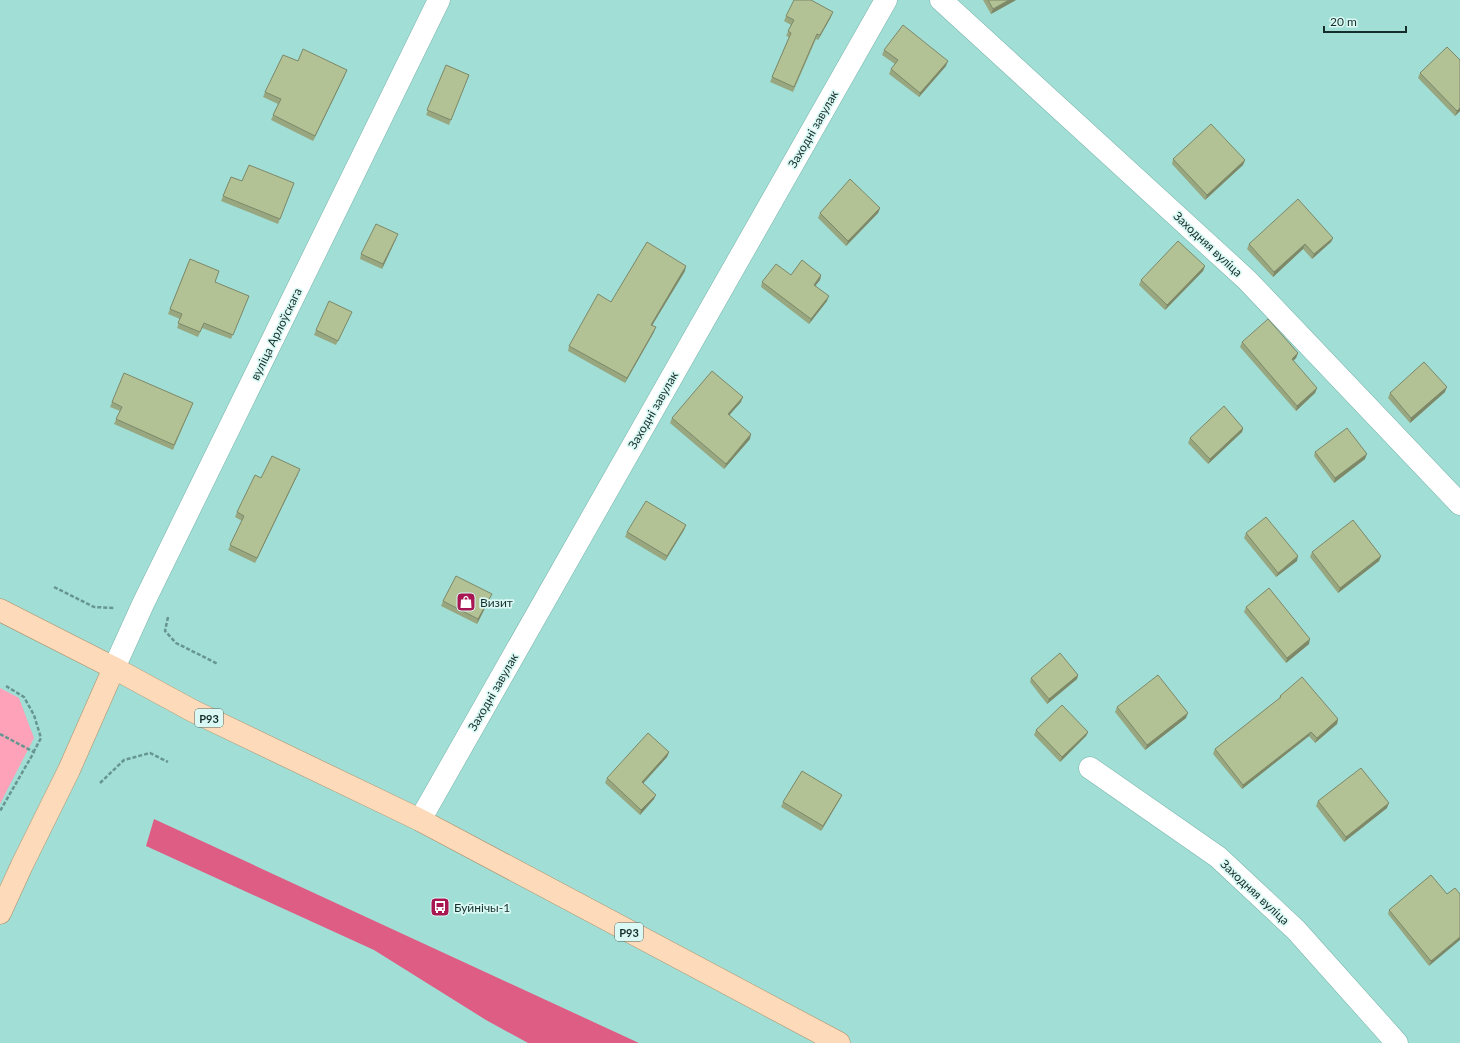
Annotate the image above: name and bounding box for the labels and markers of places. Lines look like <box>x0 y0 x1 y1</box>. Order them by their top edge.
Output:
shop icon: Визит <box>455 591 477 613</box>
place label: Визит <box>480 595 513 610</box>
bus stop icon: Буйнічы-1 <box>429 896 451 918</box>
place label: Буйнічы-1 <box>454 900 510 915</box>

